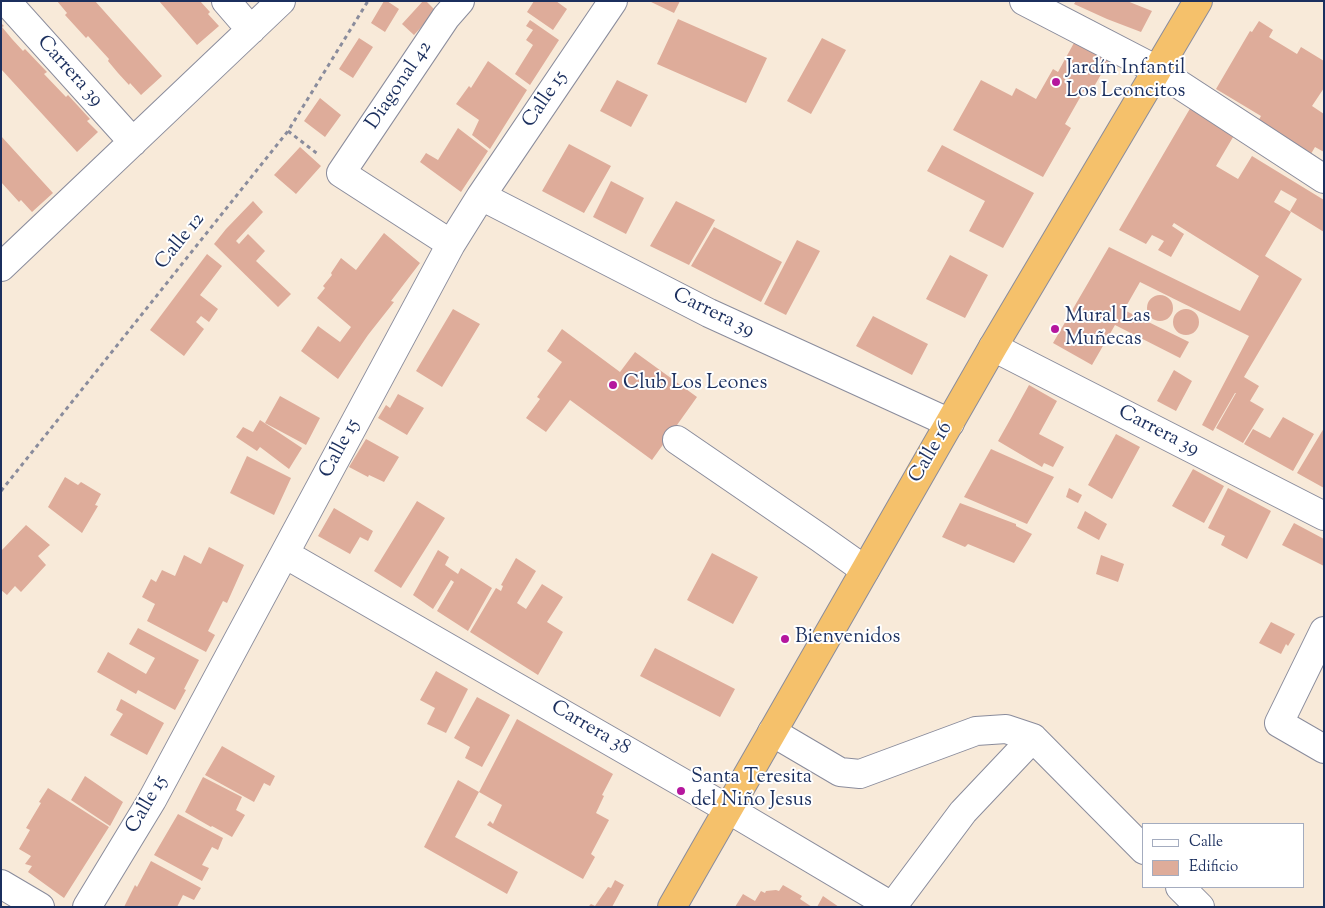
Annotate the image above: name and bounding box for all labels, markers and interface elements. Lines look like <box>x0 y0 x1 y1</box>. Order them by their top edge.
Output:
street label: Carrera 39 <box>31 31 107 113</box>
street label: Diagonal 42 <box>362 37 438 135</box>
place label: Jardín Infantil Los Leoncitos <box>1066 58 1186 105</box>
street label: Calle 15 <box>518 67 574 133</box>
marker: Jardín Infantil Los Leoncitos <box>1050 76 1062 88</box>
street label: Calle 12 <box>151 209 211 275</box>
street label: Carrera 39 <box>668 284 758 344</box>
place label: Mural Las Muñecas <box>1065 306 1150 353</box>
marker: Mural Las Muñecas <box>1049 323 1061 335</box>
place label: Club Los Leones <box>623 373 767 397</box>
marker: Club Los Leones <box>607 379 619 391</box>
street label: Carrera 39 <box>1113 401 1203 463</box>
street label: Calle 15 <box>316 415 366 483</box>
street label: Calle 16 <box>905 418 959 488</box>
place label: Bienvenidos <box>795 627 900 651</box>
marker: Bienvenidos <box>779 633 791 645</box>
street label: Carrera 38 <box>546 697 634 761</box>
place label: Santa Teresita del Niño Jesus <box>691 767 812 814</box>
street label: Calle 15 <box>122 772 174 838</box>
marker: Santa Teresita del Niño Jesus <box>675 785 687 797</box>
legend <box>1142 823 1305 888</box>
text: Calle <box>1189 832 1223 853</box>
text: Edificio <box>1189 857 1238 878</box>

